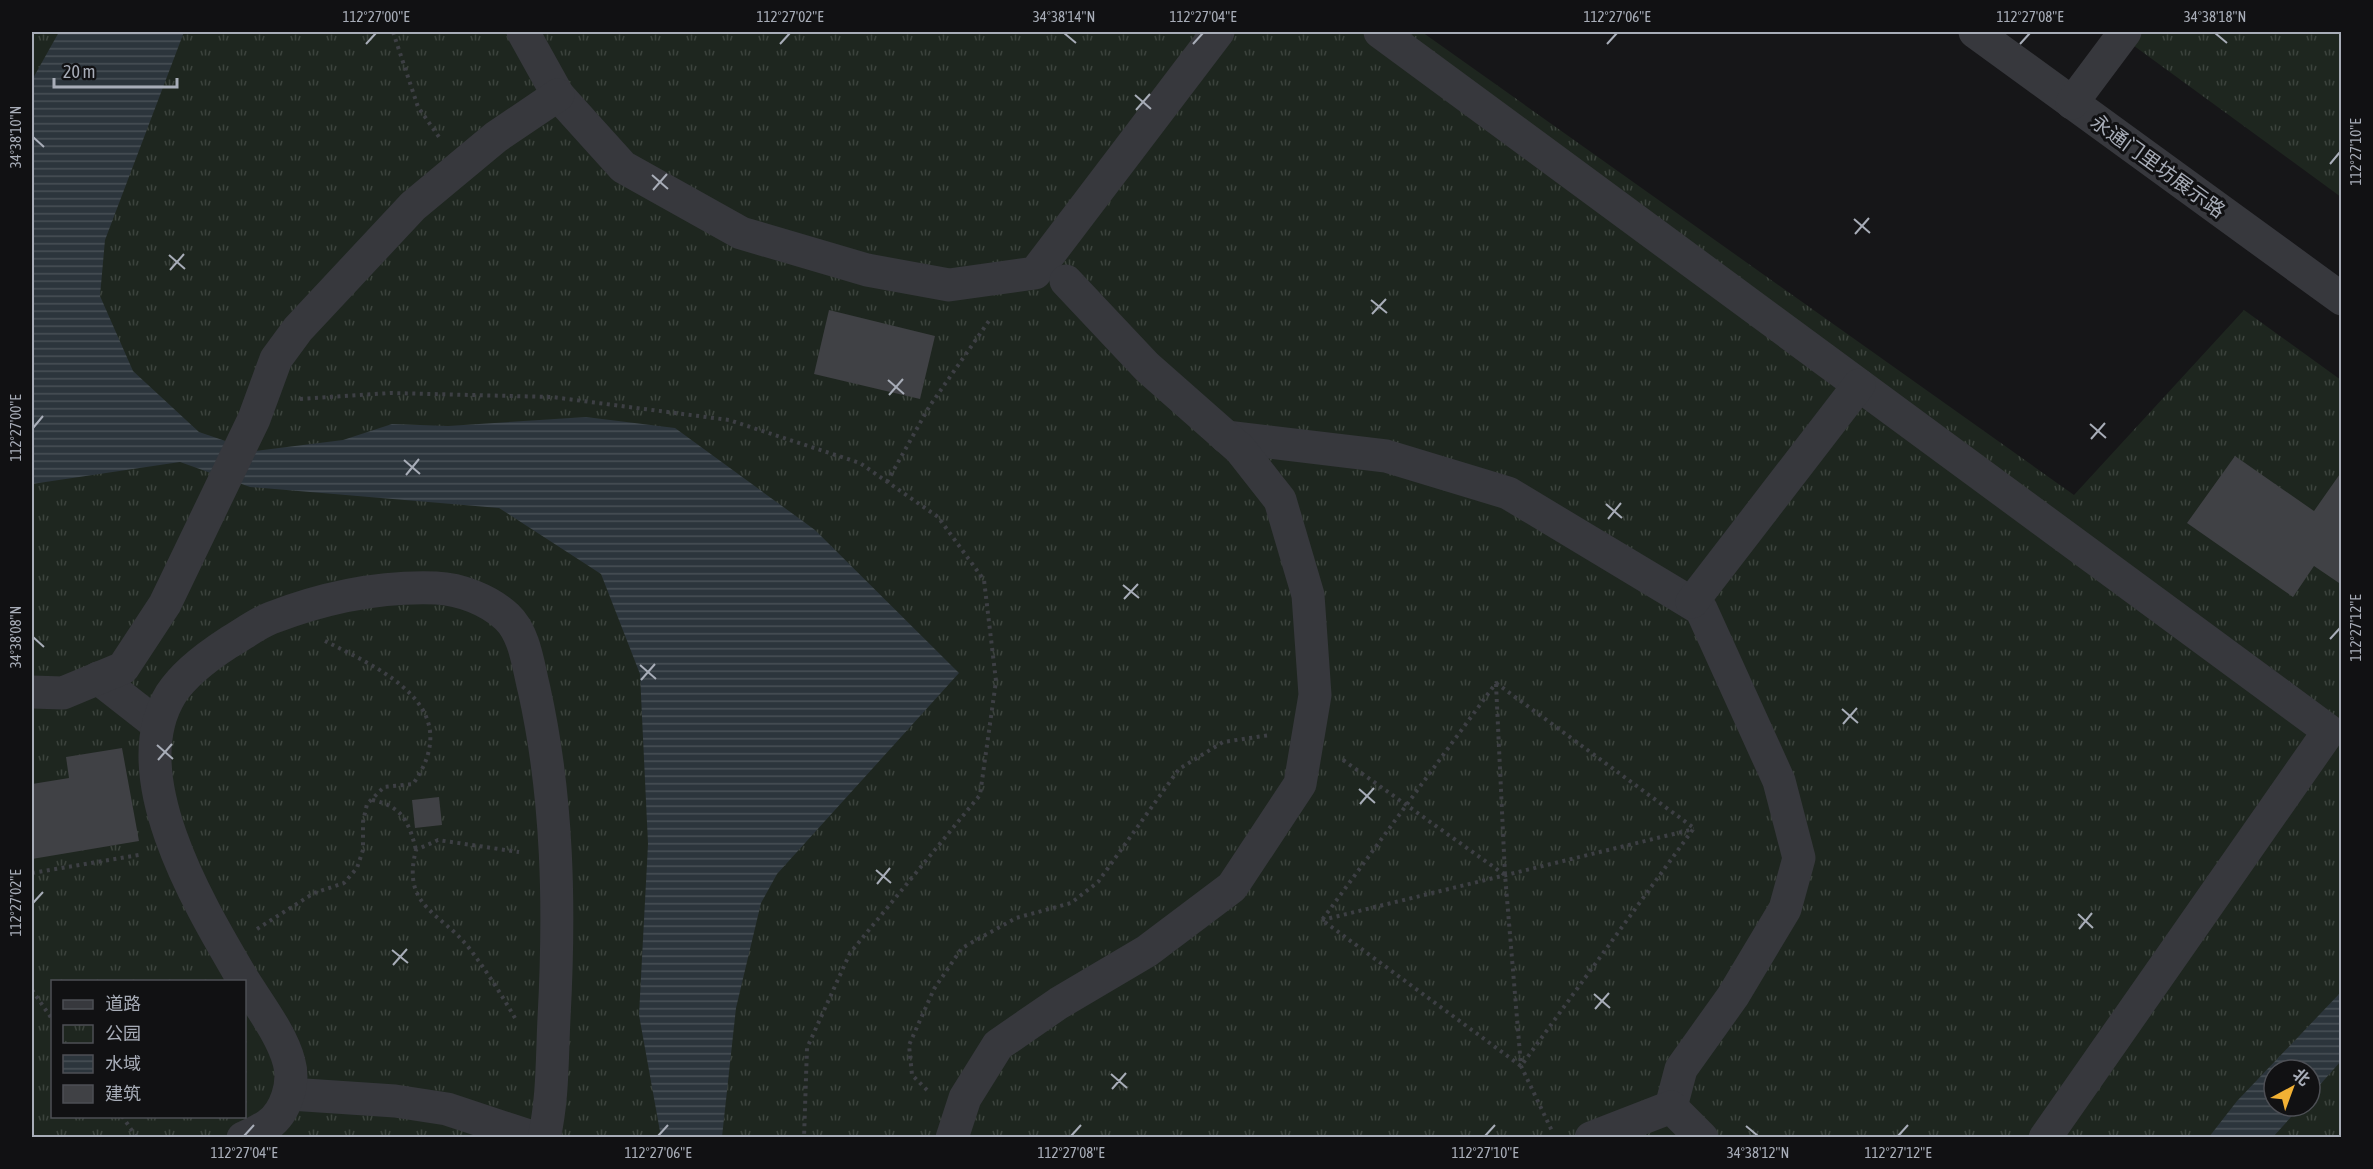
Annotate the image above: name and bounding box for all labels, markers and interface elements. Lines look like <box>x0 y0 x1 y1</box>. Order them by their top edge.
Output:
text: 112°27'00"E <box>342 8 410 25</box>
text: 112°27'02"E <box>756 8 824 25</box>
text: 34°38'14"N <box>1033 8 1095 25</box>
text: 112°27'04"E <box>1169 8 1237 25</box>
text: 112°27'06"E <box>1583 8 1651 25</box>
text: 112°27'08"E <box>1996 8 2064 25</box>
text: 34°38'18"N <box>2184 8 2246 25</box>
scale bar <box>54 51 177 89</box>
text: 20 m <box>63 61 95 82</box>
text: 34°38'10"N <box>7 106 24 168</box>
street label: 永通门里坊展示路 <box>2087 109 2230 222</box>
text: 112°27'10"E <box>2347 118 2364 186</box>
text: 112°27'00"E <box>7 394 24 462</box>
text: 112°27'12"E <box>2347 594 2364 662</box>
text: 34°38'08"N <box>7 606 24 668</box>
text: 112°27'02"E <box>7 869 24 937</box>
legend <box>51 980 246 1118</box>
text: 道路 <box>105 993 141 1014</box>
text: 公园 <box>105 1023 141 1044</box>
text: 水域 <box>105 1053 141 1074</box>
north arrow <box>2262 1058 2322 1118</box>
text: 北 <box>2290 1065 2314 1089</box>
text: 建筑 <box>105 1083 141 1104</box>
text: 112°27'04"E <box>210 1144 278 1161</box>
text: 112°27'06"E <box>624 1144 692 1161</box>
text: 112°27'08"E <box>1037 1144 1105 1161</box>
text: 112°27'10"E <box>1451 1144 1519 1161</box>
text: 34°38'12"N <box>1727 1144 1789 1161</box>
text: 112°27'12"E <box>1864 1144 1932 1161</box>

